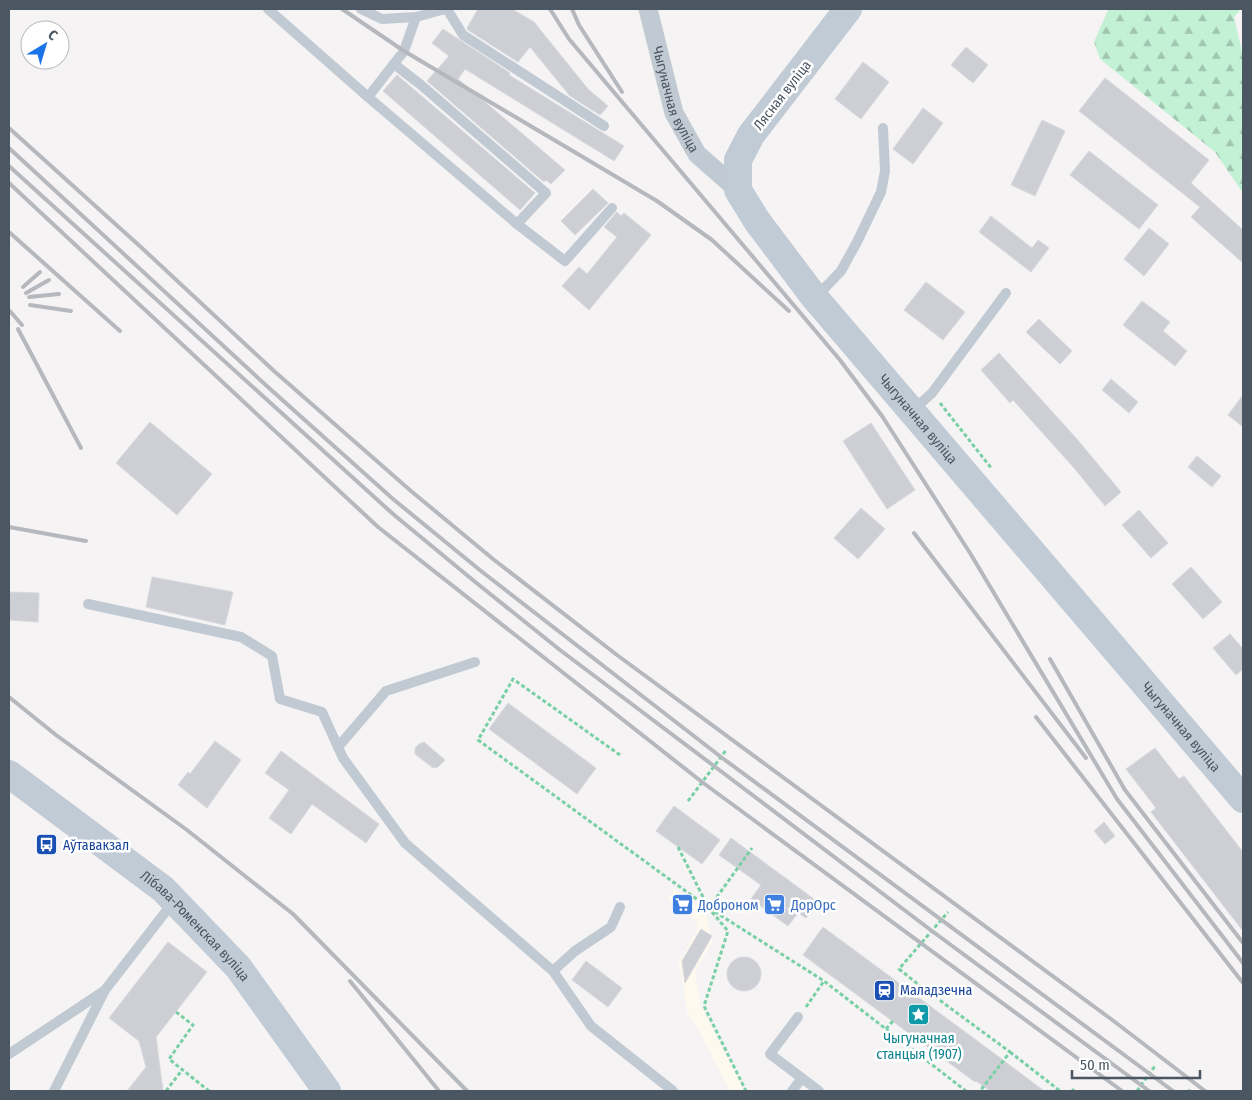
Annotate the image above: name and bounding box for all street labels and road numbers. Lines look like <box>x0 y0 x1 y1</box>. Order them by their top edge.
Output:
street label: Чыгуначная вуліца <box>649 45 703 156</box>
street label: Лясная вуліца <box>750 57 815 134</box>
street label: Чыгуначная вуліца <box>875 371 961 468</box>
street label: Чыгуначная вуліца <box>1138 679 1224 776</box>
street label: Лібава-Роменская вуліца <box>137 867 253 985</box>

